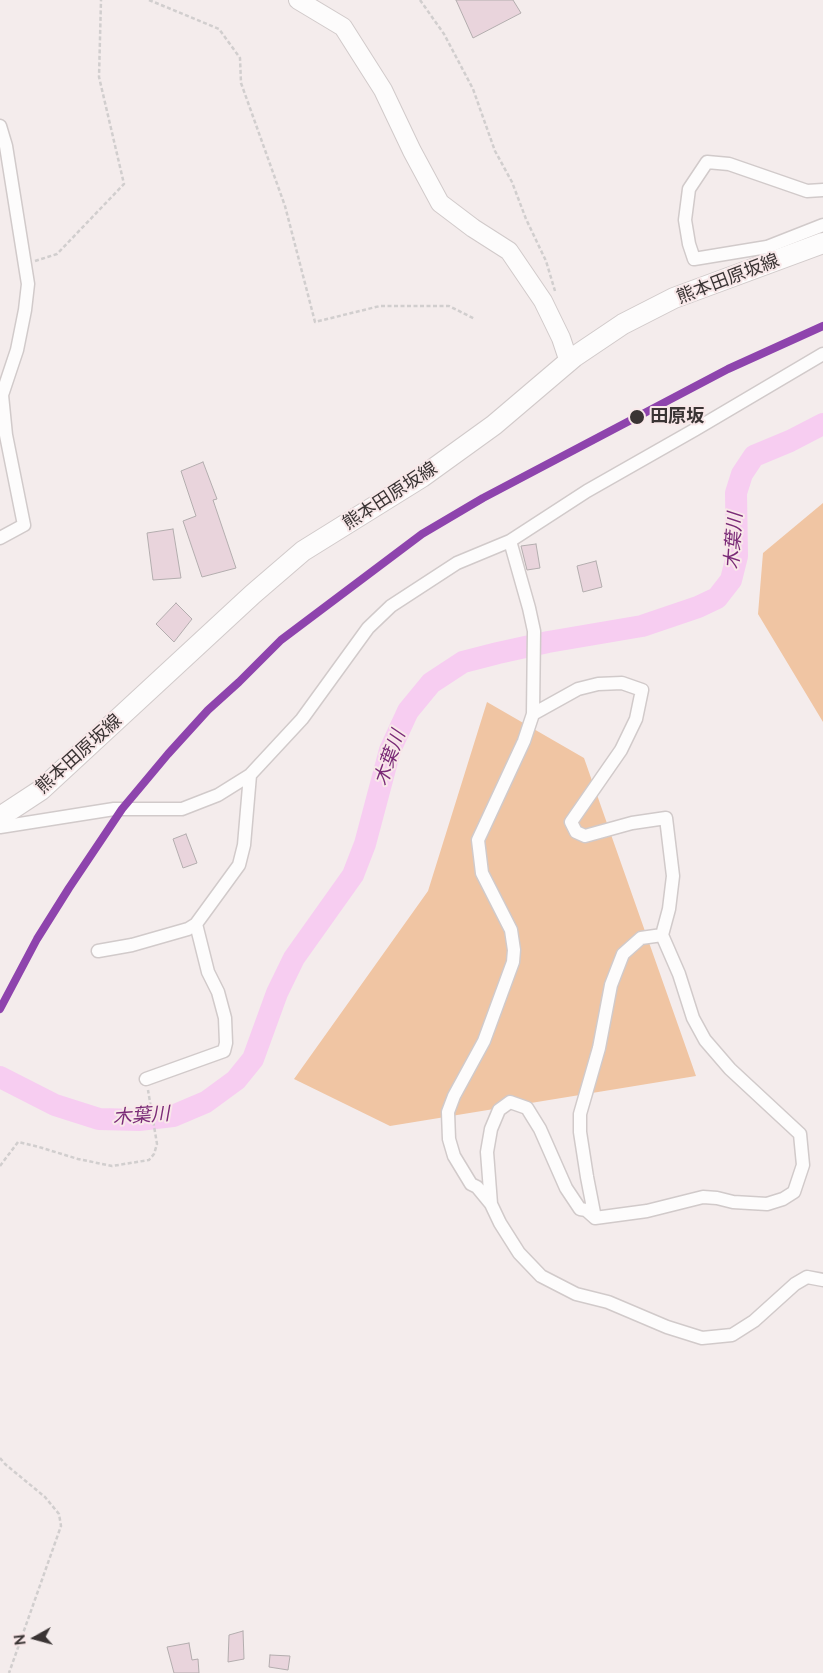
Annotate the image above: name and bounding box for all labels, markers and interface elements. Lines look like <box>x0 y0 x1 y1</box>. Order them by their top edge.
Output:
street label: 熊本田原坂線 <box>674 250 782 308</box>
place label: 田原坂 <box>650 406 704 428</box>
marker: 田原坂 <box>628 408 646 426</box>
street label: 熊本田原坂線 <box>339 458 441 534</box>
water label: 木葉川 <box>721 512 747 570</box>
street label: 熊本田原坂線 <box>32 710 126 798</box>
water label: 木葉川 <box>370 727 410 789</box>
water label: 木葉川 <box>112 1103 170 1129</box>
north arrow <box>10 1613 60 1663</box>
text: N <box>12 1634 29 1646</box>

